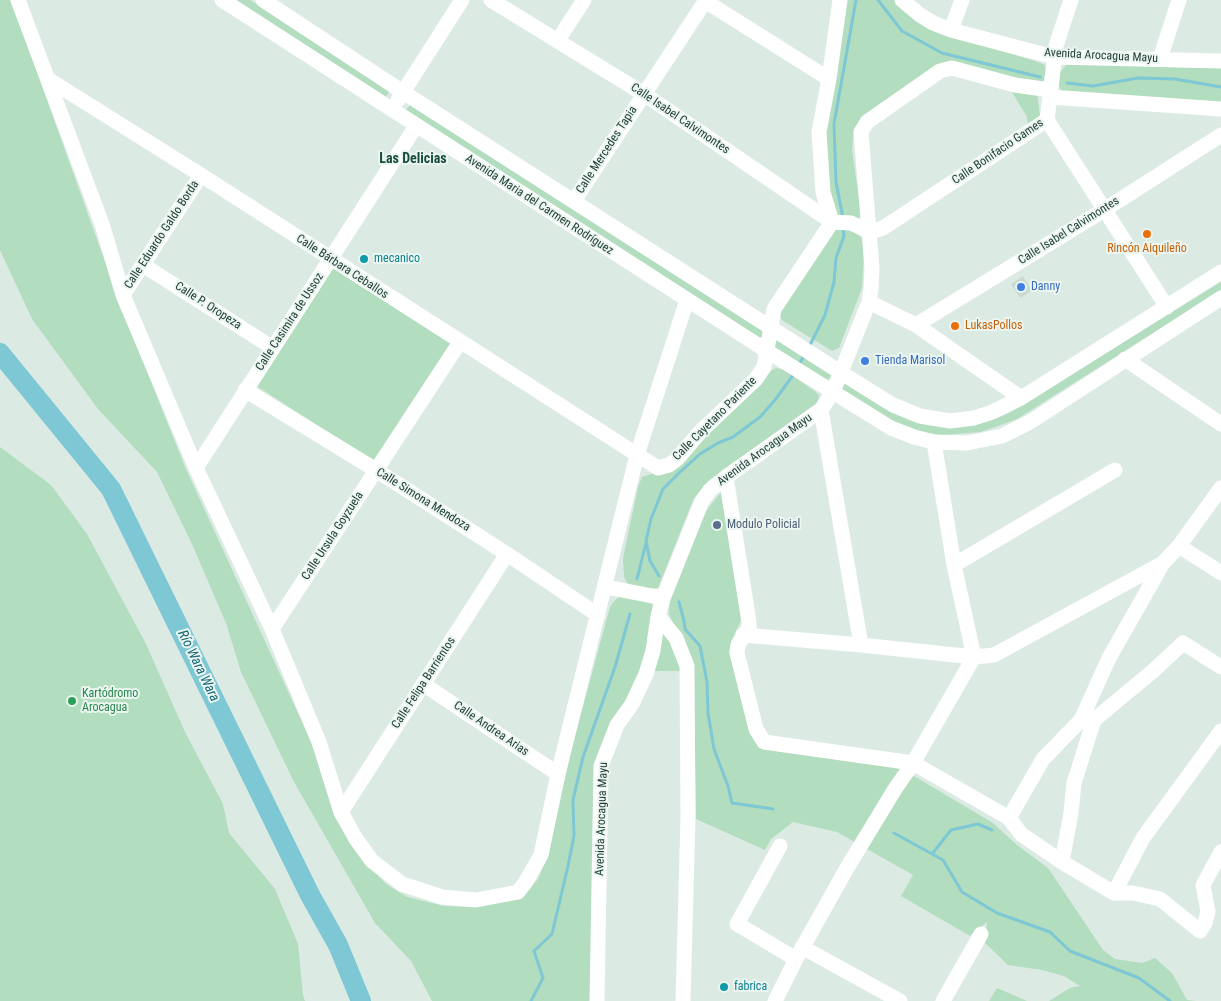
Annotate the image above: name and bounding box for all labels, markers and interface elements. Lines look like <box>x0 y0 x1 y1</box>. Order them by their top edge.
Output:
street label: Avenida Arocagua Mayu <box>1044 46 1158 66</box>
street label: Calle Isabel Calvimontes <box>628 80 732 158</box>
street label: Calle Mercedes Tapia <box>573 104 641 196</box>
street label: Calle Bonifacio Games <box>950 116 1046 188</box>
district label: Las Delicias <box>379 151 447 167</box>
street label: Avenida Maria del Carmen Rodríguez <box>462 152 616 258</box>
street label: Calle Eduardo Galdo Borda <box>122 178 202 292</box>
street label: Calle Isabel Calvimontes <box>1016 194 1122 268</box>
marker: Rincón Aiquileño <box>1141 228 1153 240</box>
street label: Calle Bárbara Ceballos <box>293 232 391 302</box>
place label: Rincón Aiquileño <box>1107 242 1187 256</box>
place label: mecanico <box>374 252 420 266</box>
marker: mecanico <box>358 253 370 265</box>
street label: Calle Casimira de Ussoz <box>253 270 327 374</box>
street label: Calle P. Oropeza <box>172 279 244 333</box>
place label: Danny <box>1031 280 1060 294</box>
marker: Danny <box>1015 281 1027 293</box>
place label: LukasPollos <box>965 319 1022 333</box>
marker: LukasPollos <box>949 320 961 332</box>
place label: Tienda Marisol <box>875 354 945 368</box>
marker: Tienda Marisol <box>859 355 871 367</box>
street label: Calle Cayetano Pariente <box>670 374 760 464</box>
street label: Avenida Arocagua Mayu <box>715 411 815 489</box>
street label: Calle Simona Mendoza <box>373 465 473 535</box>
street label: Calle Ursula Goyzuela <box>299 489 367 583</box>
place label: Modulo Policial <box>727 518 800 532</box>
marker: Modulo Policial <box>711 519 723 531</box>
water label: Río Wara Wara <box>173 627 223 705</box>
street label: Calle Felipa Barrientos <box>389 634 459 732</box>
place label: Kartódromo Arocagua <box>82 687 138 715</box>
marker: Kartódromo Arocagua <box>66 695 78 707</box>
street label: Calle Andrea Arias <box>451 699 531 759</box>
street label: Avenida Arocagua Mayu <box>593 762 611 876</box>
place label: fabrica <box>734 980 767 994</box>
marker: fabrica <box>718 981 730 993</box>

